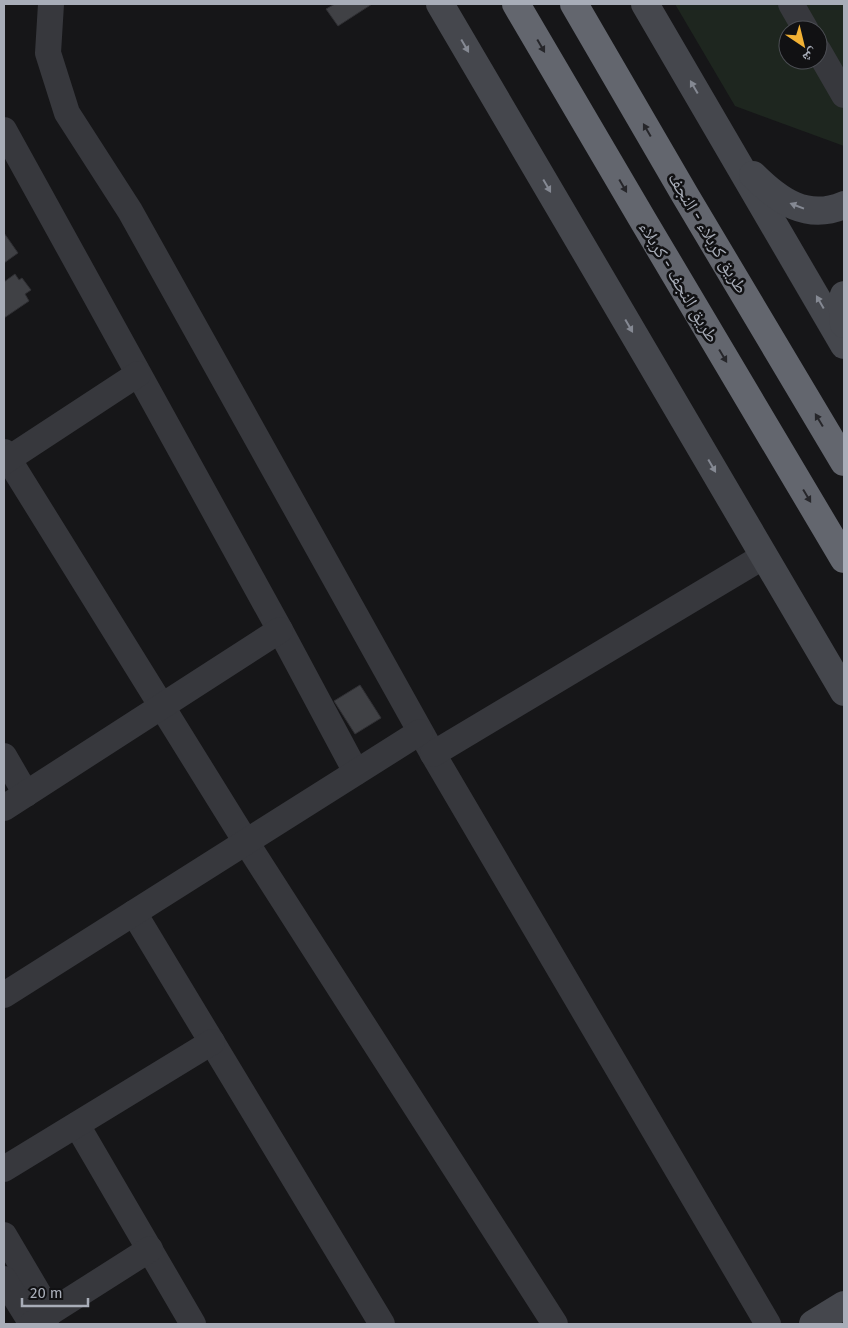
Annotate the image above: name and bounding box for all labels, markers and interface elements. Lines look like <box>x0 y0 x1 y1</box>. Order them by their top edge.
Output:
north arrow <box>778 20 828 70</box>
one-way arrow <box>461 38 469 53</box>
one-way arrow <box>536 39 545 52</box>
text: ش <box>799 44 821 67</box>
one-way arrow <box>689 80 698 93</box>
one-way arrow <box>643 123 652 136</box>
street label: طريق کربلاء - النجف <box>663 169 753 297</box>
one-way arrow <box>543 179 551 194</box>
one-way arrow <box>618 180 627 193</box>
one-way arrow <box>789 202 804 210</box>
street label: طريق النجف - کربلاء <box>634 218 724 346</box>
one-way arrow <box>815 296 824 309</box>
one-way arrow <box>625 320 634 333</box>
one-way arrow <box>719 349 728 362</box>
one-way arrow <box>815 414 824 427</box>
one-way arrow <box>707 460 716 473</box>
one-way arrow <box>802 489 811 502</box>
scale bar <box>22 1276 89 1308</box>
text: 20 m <box>30 1284 63 1302</box>

